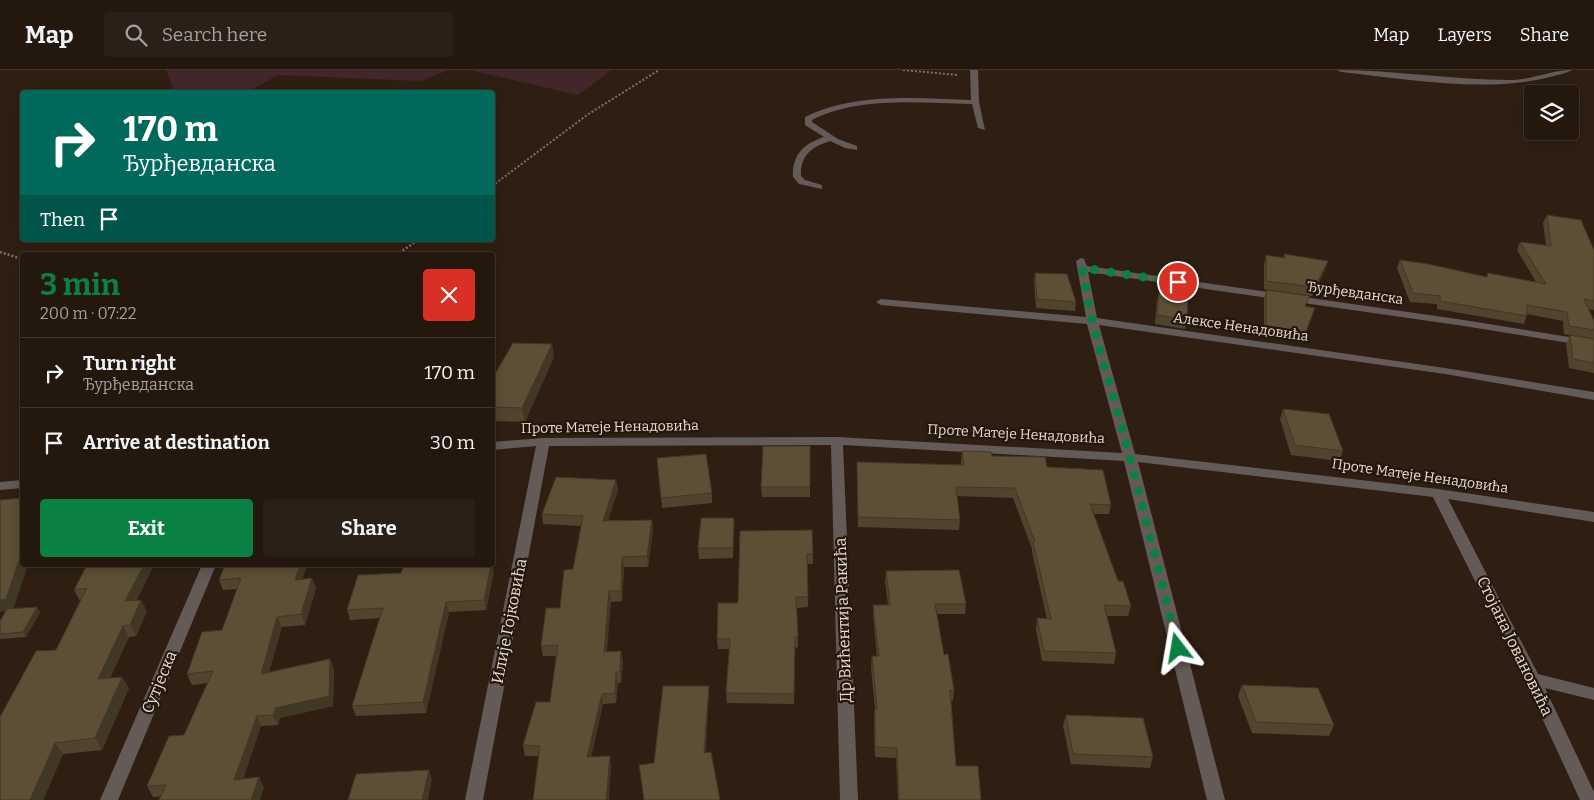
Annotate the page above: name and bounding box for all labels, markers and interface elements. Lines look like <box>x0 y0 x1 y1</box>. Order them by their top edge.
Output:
search box <box>104 12 454 57</box>
text: Map <box>25 21 74 49</box>
icon: search <box>122 21 150 49</box>
text: Search here <box>162 23 267 46</box>
text: Map <box>1373 24 1409 46</box>
text: Layers <box>1437 24 1492 46</box>
text: Share <box>1520 24 1569 46</box>
map controls <box>1524 85 1579 140</box>
button: layers <box>1524 85 1579 140</box>
text: 170 m <box>123 108 218 150</box>
icon: right <box>40 110 105 175</box>
text: Ђурђевданска <box>123 150 276 177</box>
icon: arrive <box>95 205 123 233</box>
text: Then <box>40 208 85 231</box>
pin <box>1157 261 1199 303</box>
text: 3 min <box>40 267 120 303</box>
icon: arrive <box>1164 268 1192 296</box>
button: close <box>423 269 475 321</box>
street label: Ђурђевданска <box>1306 278 1405 308</box>
text: 200 m · 07:22 <box>40 304 137 323</box>
street label: Алексе Ненадовића <box>1172 309 1310 345</box>
text: Turn right <box>83 352 176 375</box>
icon: right <box>40 359 68 387</box>
text: 170 m <box>424 361 475 384</box>
text: Ђурђевданска <box>83 375 194 394</box>
street label: Проте Матеје Ненадовића <box>521 417 699 437</box>
street label: Проте Матеје Ненадовића <box>927 421 1106 447</box>
icon: arrive <box>40 429 68 457</box>
text: Arrive at destination <box>83 431 270 454</box>
text: 30 m <box>430 431 475 454</box>
street label: Проте Матеје Ненадовића <box>1331 455 1510 497</box>
button: Exit <box>40 499 253 557</box>
button: Share <box>263 499 475 557</box>
street label: Др Вићентија Ракића <box>831 537 855 703</box>
street label: Илије Гојковића <box>488 556 531 685</box>
street label: Стојана Јовановића <box>1473 573 1557 719</box>
position arrow <box>1151 621 1203 673</box>
street label: Сутјеска <box>137 648 181 716</box>

